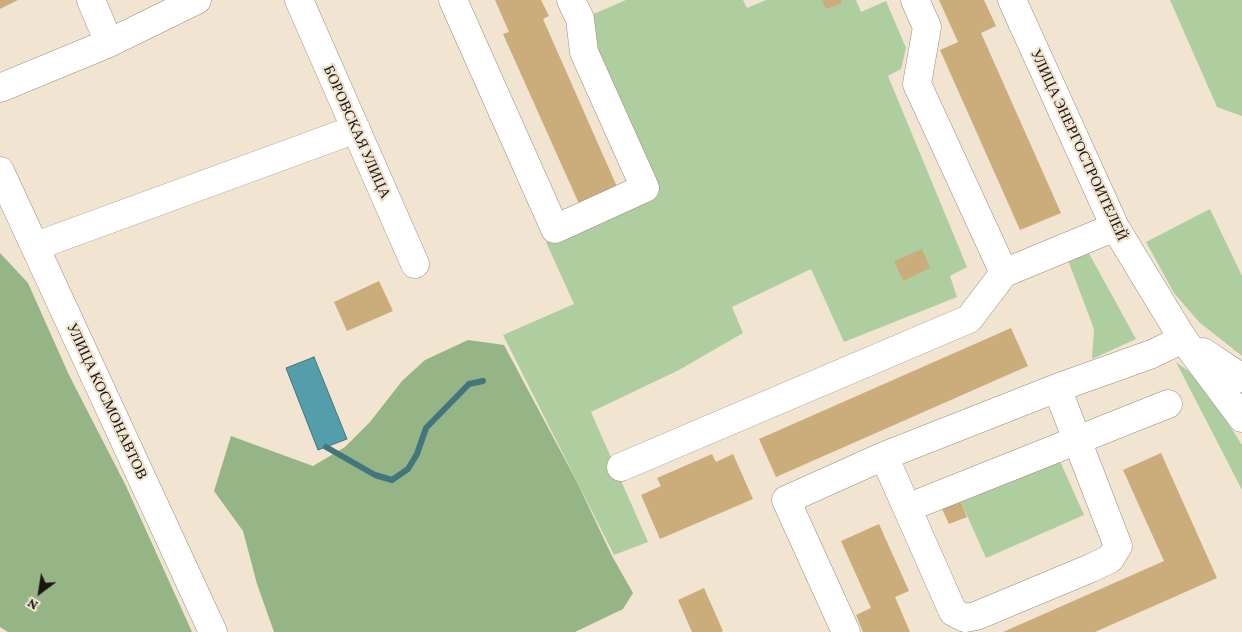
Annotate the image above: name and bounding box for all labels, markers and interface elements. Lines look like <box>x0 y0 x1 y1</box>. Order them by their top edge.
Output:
street label: УЛИЦА ЭНЕРГОСТРОИТЕЛЕЙ <box>1027 46 1131 244</box>
street label: БОРОВСКАЯ УЛИЦА <box>320 63 394 201</box>
street label: УЛИЦА КОСМОНАВТОВ <box>63 320 151 482</box>
north arrow <box>15 567 65 617</box>
text: N <box>24 596 40 614</box>

